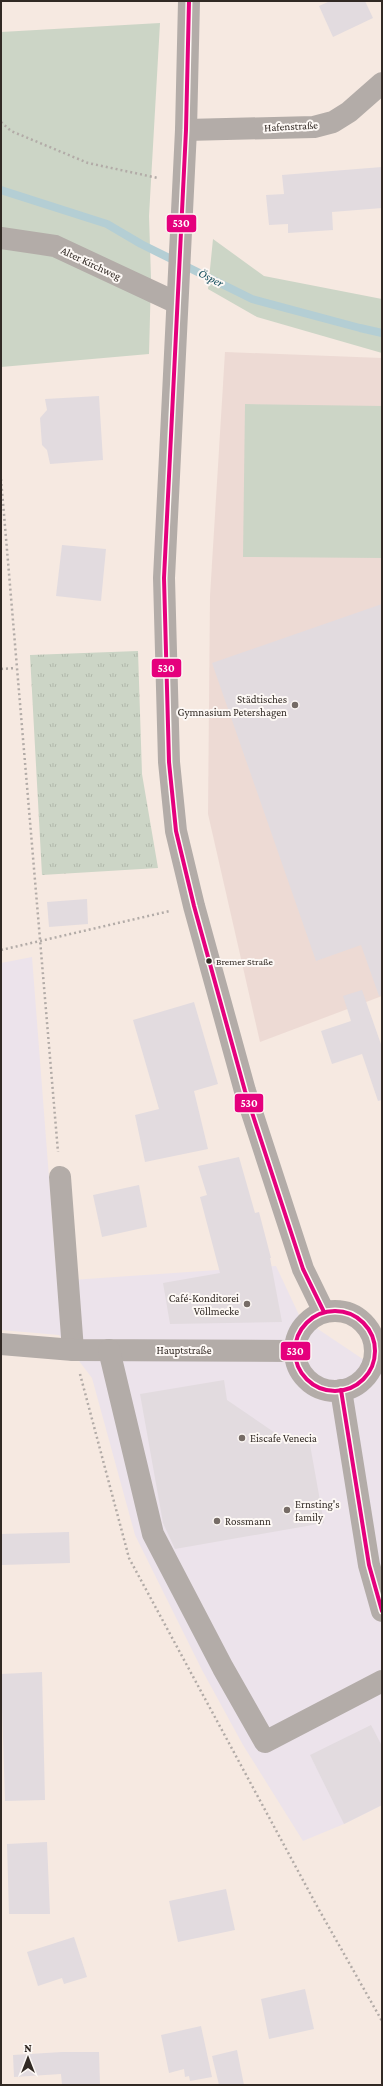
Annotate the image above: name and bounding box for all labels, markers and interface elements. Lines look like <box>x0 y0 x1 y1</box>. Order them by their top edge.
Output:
street label: Hafenstraße <box>264 119 318 133</box>
line badge: 530 <box>166 214 197 233</box>
text: 530 <box>172 217 190 229</box>
street label: Alter Kirchweg <box>59 244 124 283</box>
water label: Ösper <box>196 266 227 291</box>
line badge: 530 <box>151 658 182 678</box>
text: 530 <box>157 662 175 674</box>
place label: Städtisches Gymnasium Petershagen <box>178 693 287 719</box>
marker: Städtisches Gymnasium Petershagen <box>290 700 300 710</box>
marker: Bremer Straße <box>204 956 214 966</box>
place label: Bremer Straße <box>216 956 274 967</box>
line badge: 530 <box>234 1093 264 1113</box>
text: 530 <box>240 1097 258 1109</box>
place label: Café-Konditorei Völlmecke <box>169 1292 239 1317</box>
marker: Café-Konditorei Völlmecke <box>242 1299 252 1309</box>
line badge: 530 <box>280 1341 311 1361</box>
street label: Hauptstraße <box>156 1344 212 1357</box>
text: 530 <box>286 1345 304 1357</box>
place label: Eiscafe Venecia <box>250 1432 317 1444</box>
marker: Eiscafe Venecia <box>237 1433 247 1443</box>
place label: Ernsting's family <box>295 1498 340 1524</box>
marker: Ernsting's family <box>282 1505 292 1515</box>
place label: Rossmann <box>225 1515 271 1527</box>
marker: Rossmann <box>212 1516 222 1526</box>
north arrow <box>8 2038 48 2078</box>
text: N <box>24 2042 32 2054</box>

